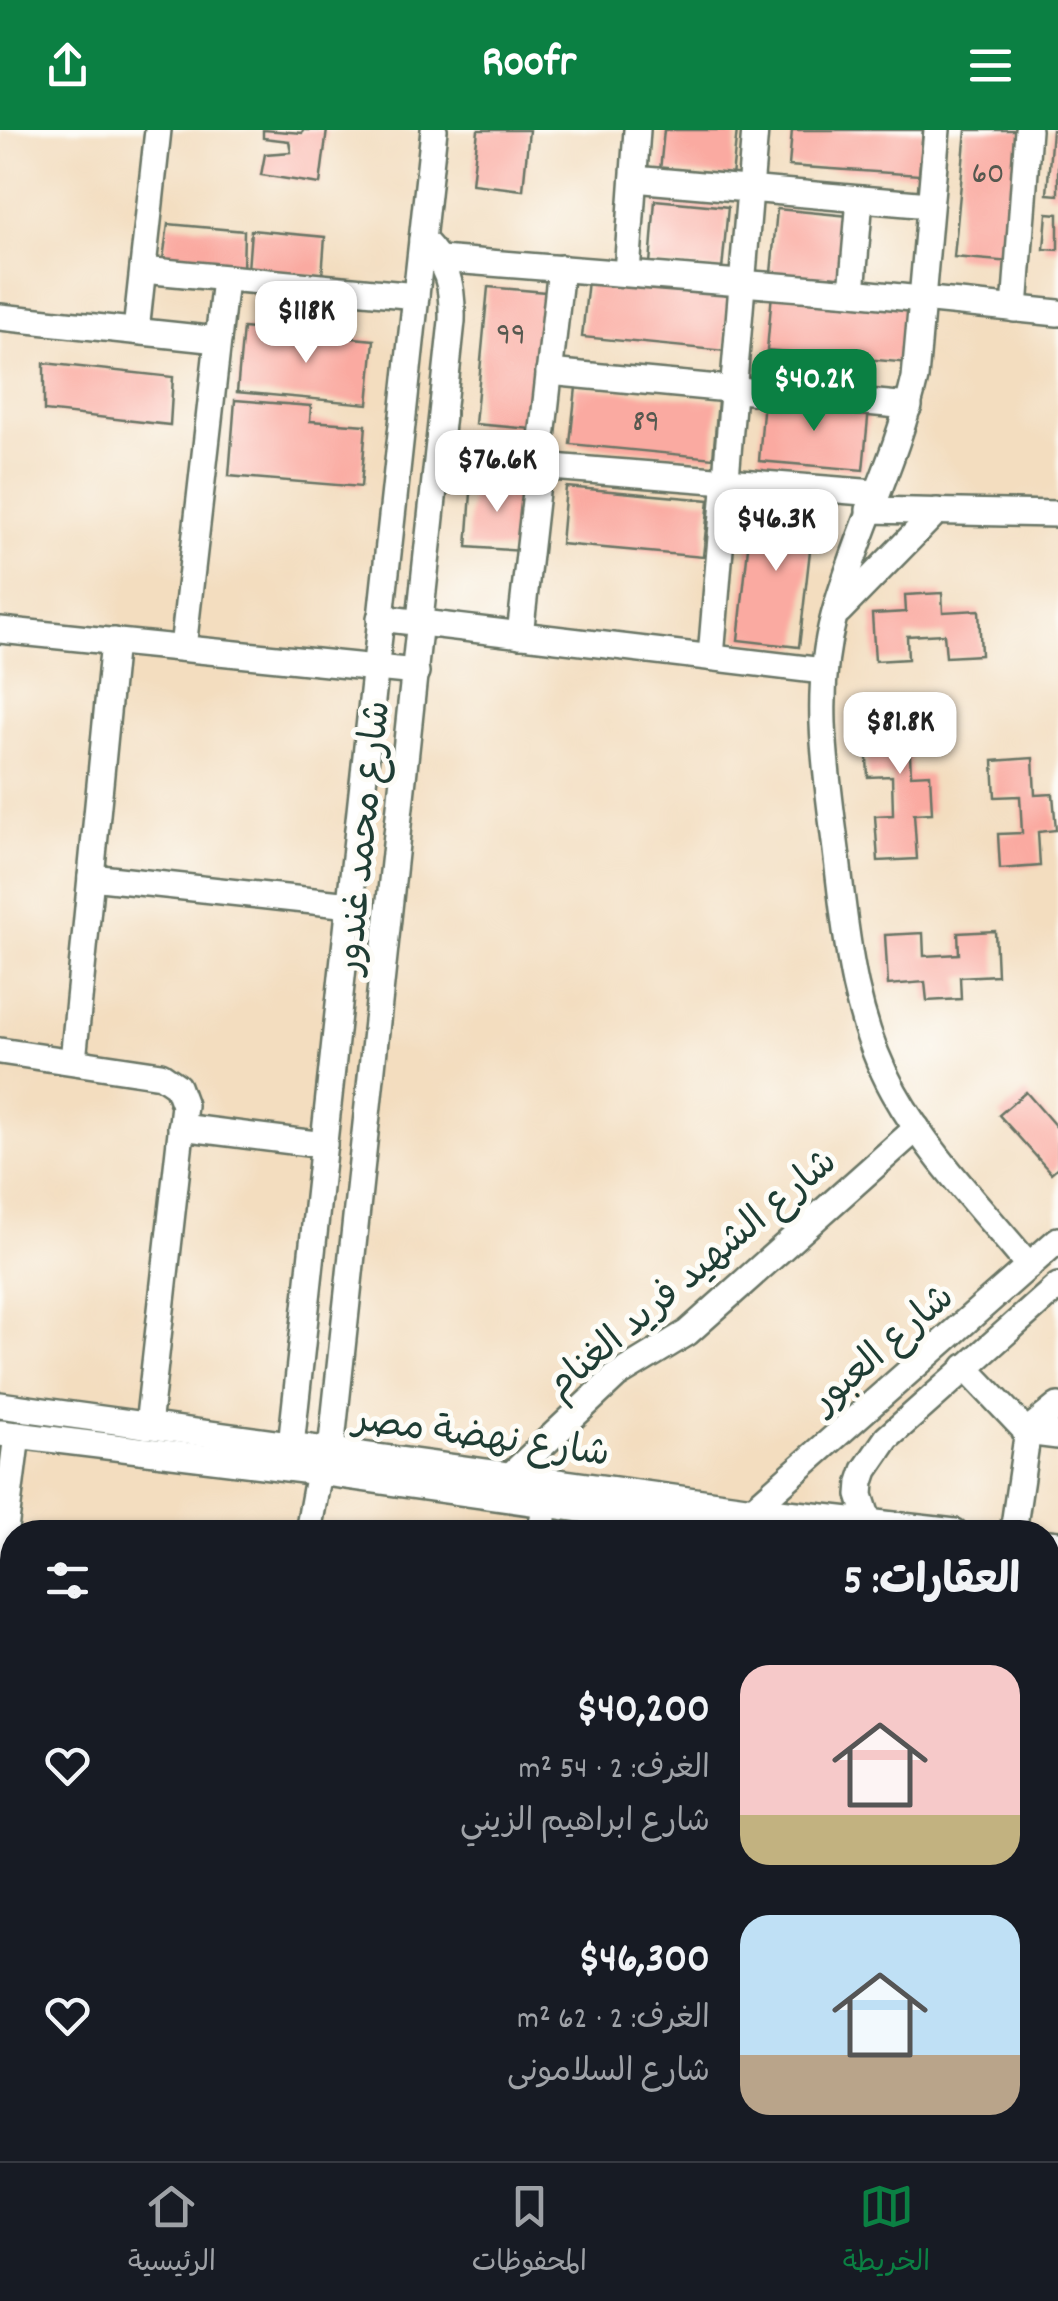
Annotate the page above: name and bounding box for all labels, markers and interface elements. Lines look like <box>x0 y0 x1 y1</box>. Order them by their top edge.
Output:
text: Roofr <box>482 33 576 97</box>
icon: share <box>40 38 95 93</box>
icon: menu <box>963 38 1018 93</box>
house number: 60 <box>971 153 1005 199</box>
pin: $118K <box>236 281 376 366</box>
text: $118K <box>277 290 335 336</box>
house number: 99 <box>496 314 526 360</box>
pin: $40.2K <box>733 349 895 434</box>
text: $40.2K <box>773 358 855 404</box>
house number: 89 <box>632 401 660 447</box>
pin: $76.6K <box>416 430 578 515</box>
text: $76.6K <box>457 439 537 485</box>
pin: $46.3K <box>695 489 857 574</box>
text: $46.3K <box>736 498 816 544</box>
pin: $81.8K <box>819 692 981 777</box>
street label: شارع محمد غندور <box>324 698 408 980</box>
text: $81.8K <box>866 701 935 747</box>
street label: شارع الشهيد فريد الغنام <box>536 1138 851 1415</box>
street label: شارع العبور <box>798 1273 968 1431</box>
street label: شارع نهضة مصر <box>347 1394 613 1485</box>
icon: filters <box>40 1553 95 1608</box>
text: العقارات: 5 <box>843 1554 1020 1614</box>
text: $40,200 <box>576 1682 710 1742</box>
icon: home <box>820 1705 940 1825</box>
icon: heart <box>40 1738 95 1793</box>
text: الغرف: 2 · 54 m² <box>519 1748 710 1794</box>
text: شارع ابراهيم الزيني <box>460 1801 710 1847</box>
text: $46,300 <box>578 1932 710 1992</box>
icon: home <box>820 1955 940 2075</box>
icon: heart <box>40 1988 95 2043</box>
text: الغرف: 2 · 62 m² <box>517 1998 710 2044</box>
text: شارع السلامونى <box>507 2051 710 2097</box>
tab: الرئيسية <box>128 2179 216 2285</box>
tab: المحفوظات <box>472 2179 587 2285</box>
tab: الخريطة <box>843 2179 930 2285</box>

